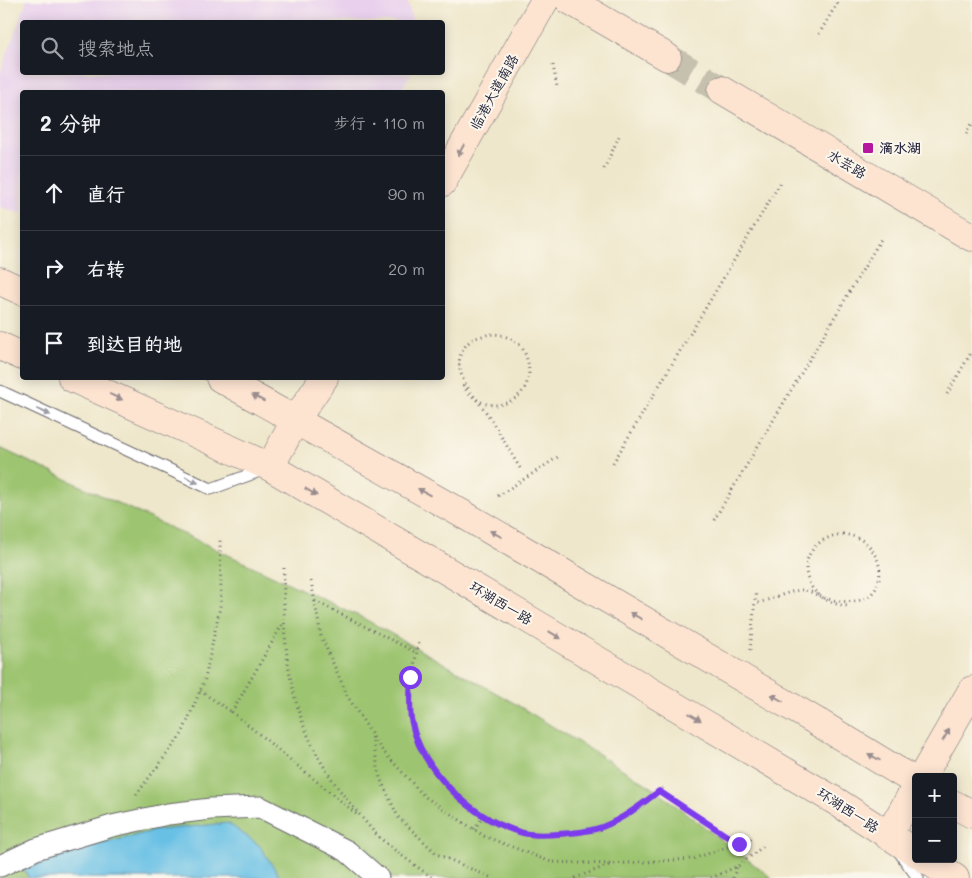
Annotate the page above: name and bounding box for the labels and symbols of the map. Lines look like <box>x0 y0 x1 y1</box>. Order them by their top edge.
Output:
street label: 临港大道南路 <box>465 50 522 133</box>
place label: 滴水湖 <box>879 138 921 157</box>
marker: 滴水湖 <box>861 141 875 155</box>
one-way arrow <box>457 142 465 157</box>
street label: 水芸路 <box>824 145 870 183</box>
one-way arrow <box>109 394 123 402</box>
one-way arrow <box>250 394 265 402</box>
one-way arrow <box>37 408 51 416</box>
one-way arrow <box>184 476 199 484</box>
one-way arrow <box>305 488 318 497</box>
one-way arrow <box>417 488 431 497</box>
one-way arrow <box>490 529 503 538</box>
street label: 环湖西一路 <box>466 576 536 629</box>
one-way arrow <box>629 612 644 620</box>
one-way arrow <box>548 630 561 639</box>
route start <box>399 666 422 689</box>
one-way arrow <box>770 694 783 703</box>
one-way arrow <box>688 713 701 722</box>
one-way arrow <box>942 728 951 741</box>
one-way arrow <box>867 753 880 762</box>
street label: 环湖西一路 <box>814 783 883 837</box>
route end <box>728 833 751 856</box>

